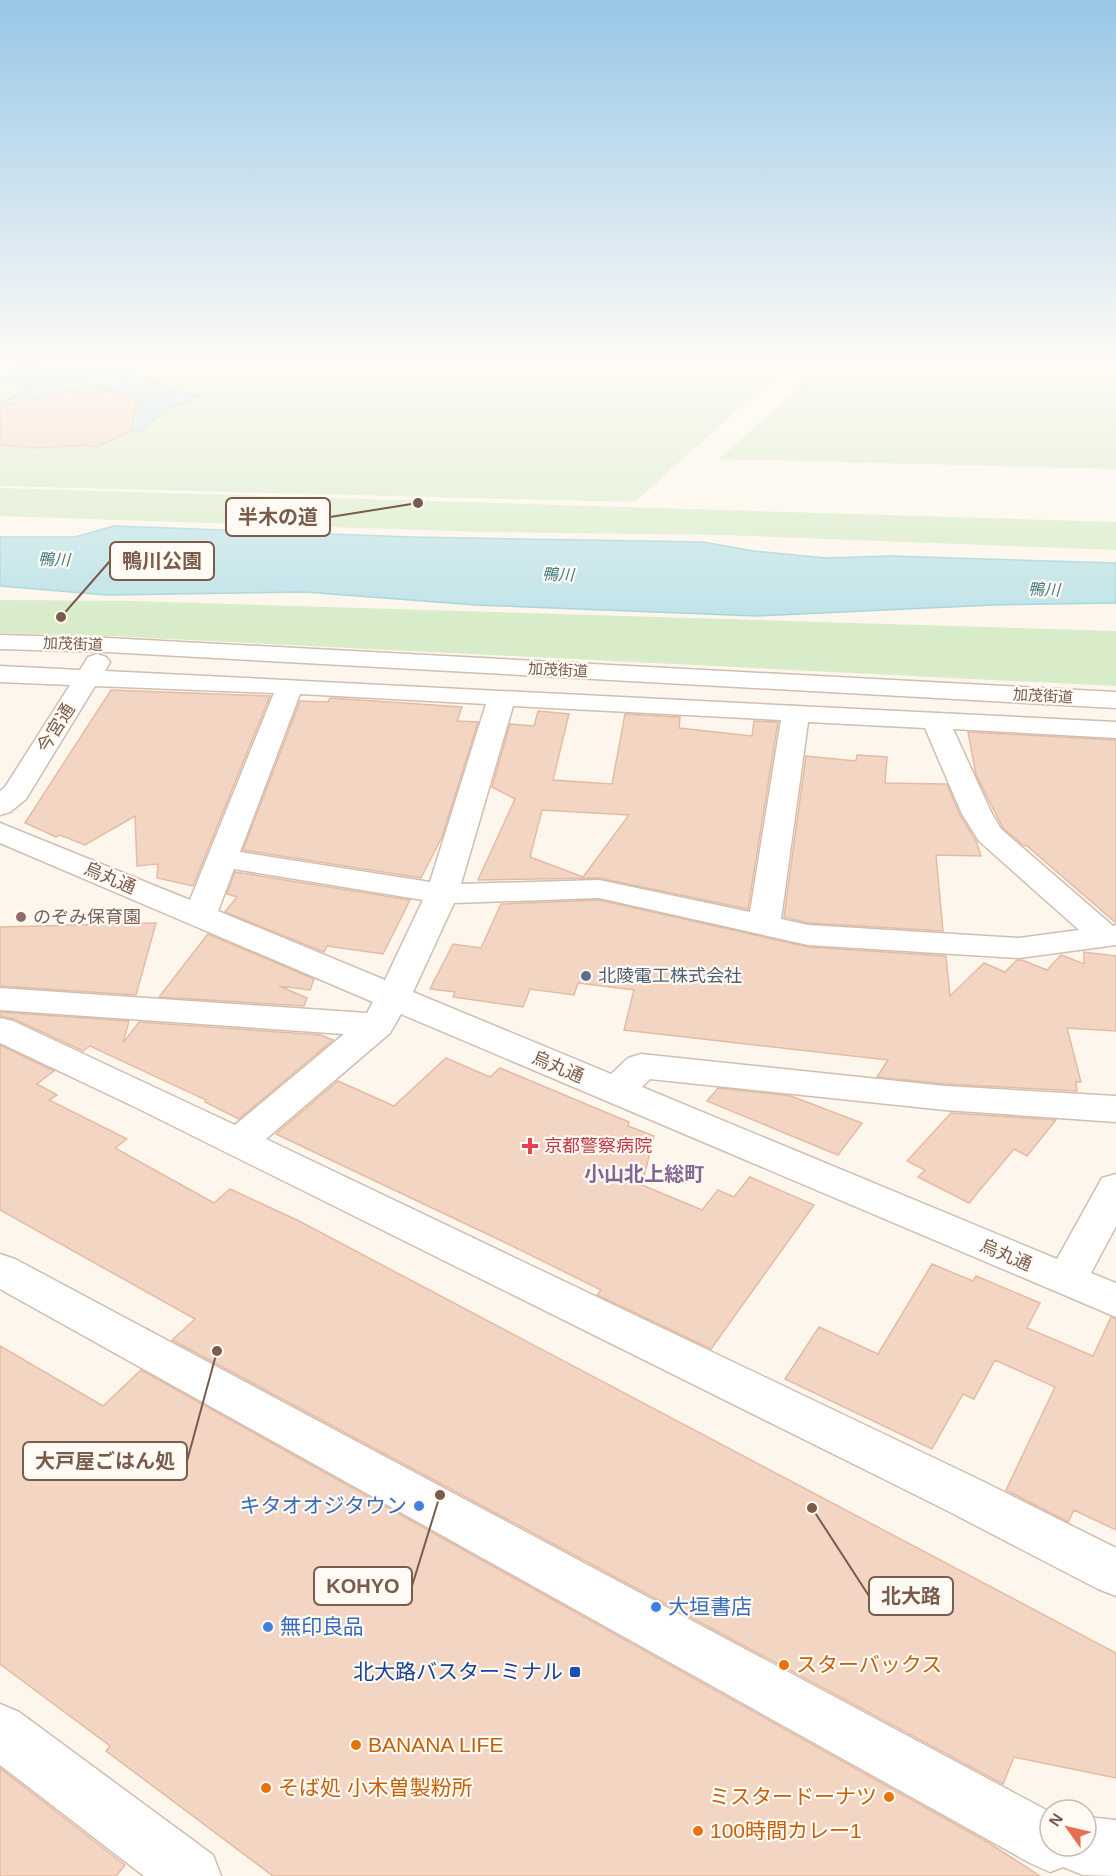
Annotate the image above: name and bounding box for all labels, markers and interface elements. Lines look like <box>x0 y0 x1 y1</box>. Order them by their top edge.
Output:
callout: 半木の道 <box>226 498 330 536</box>
text: 半木の道 <box>238 506 318 528</box>
callout: 鴨川公園 <box>110 542 214 580</box>
water label: 鴨川 <box>38 550 72 569</box>
text: 鴨川公園 <box>122 550 202 572</box>
water label: 鴨川 <box>542 565 576 584</box>
water label: 鴨川 <box>1028 580 1062 599</box>
street label: 加茂街道 <box>43 634 103 653</box>
street label: 加茂街道 <box>528 659 588 680</box>
street label: 加茂街道 <box>1013 685 1073 706</box>
street label: 今宮通 <box>33 700 79 756</box>
street label: 烏丸通 <box>81 858 139 898</box>
place label: のぞみ保育園 <box>33 907 141 927</box>
marker: のぞみ保育園 <box>14 910 28 924</box>
place label: 北陵電工株式会社 <box>598 966 742 986</box>
marker: 北陵電工株式会社 <box>579 969 593 983</box>
street label: 烏丸通 <box>529 1047 587 1087</box>
place label: 京都警察病院 <box>544 1136 652 1156</box>
marker: 京都警察病院 <box>521 1137 539 1155</box>
district label: 小山北上総町 <box>584 1163 704 1185</box>
street label: 烏丸通 <box>977 1235 1035 1275</box>
callout: 大戸屋ごはん処 <box>23 1442 187 1480</box>
text: 大戸屋ごはん処 <box>35 1450 175 1472</box>
place label: キタオオジタウン <box>239 1494 407 1517</box>
marker: キタオオジタウン <box>412 1499 426 1513</box>
callout: KOHYO <box>314 1567 412 1605</box>
text: KOHYO <box>326 1575 400 1597</box>
callout: 北大路 <box>869 1577 953 1615</box>
text: 北大路 <box>881 1585 941 1607</box>
place label: 大垣書店 <box>668 1595 752 1618</box>
marker: 大垣書店 <box>649 1600 663 1614</box>
place label: 無印良品 <box>280 1615 364 1638</box>
marker: 無印良品 <box>261 1620 275 1634</box>
place label: スターバックス <box>796 1653 942 1676</box>
marker: スターバックス <box>777 1658 791 1672</box>
place label: 北大路バスターミナル <box>353 1660 563 1683</box>
marker: 北大路バスターミナル <box>568 1665 582 1679</box>
place label: BANANA LIFE <box>368 1733 503 1756</box>
marker: BANANA LIFE <box>349 1738 363 1752</box>
place label: そば処 小木曽製粉所 <box>278 1776 473 1799</box>
marker: そば処 小木曽製粉所 <box>259 1781 273 1795</box>
place label: ミスタードーナツ <box>709 1785 877 1808</box>
marker: ミスタードーナツ <box>882 1790 896 1804</box>
north arrow <box>1038 1798 1098 1858</box>
text: N <box>1046 1810 1066 1829</box>
place label: 100時間カレー1 <box>710 1819 862 1842</box>
marker: 100時間カレー1 <box>691 1824 705 1838</box>

